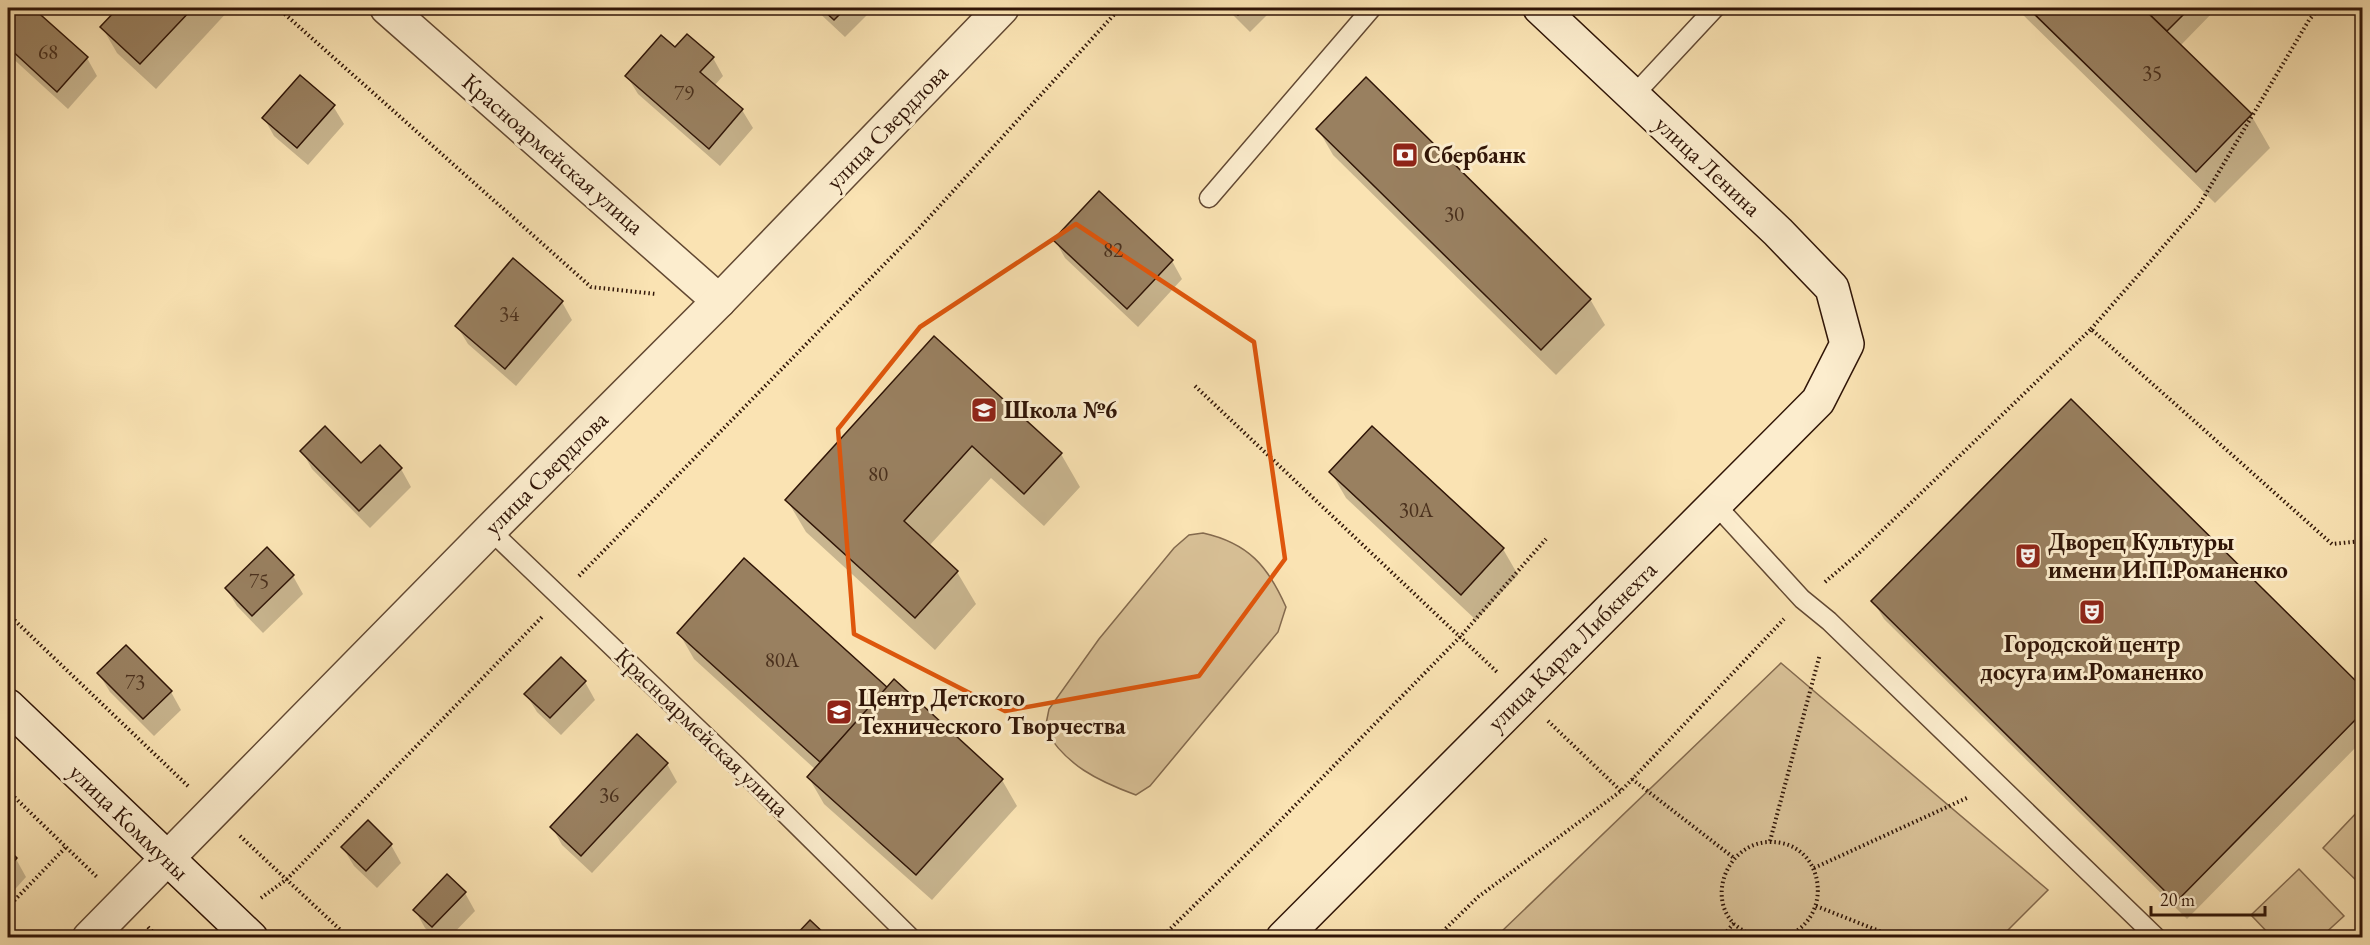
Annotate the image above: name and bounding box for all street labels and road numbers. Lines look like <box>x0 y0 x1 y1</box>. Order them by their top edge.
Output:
street label: улица Свердлова <box>819 57 955 196</box>
street label: Красноармейская улица <box>456 66 651 241</box>
street label: улица Ленина <box>1649 108 1768 223</box>
street label: улица Свердлова <box>477 404 615 541</box>
street label: улица Карла Либкнехта <box>1480 554 1663 737</box>
street label: Красноармейская улица <box>608 640 797 823</box>
street label: улица Коммуны <box>63 756 196 887</box>

